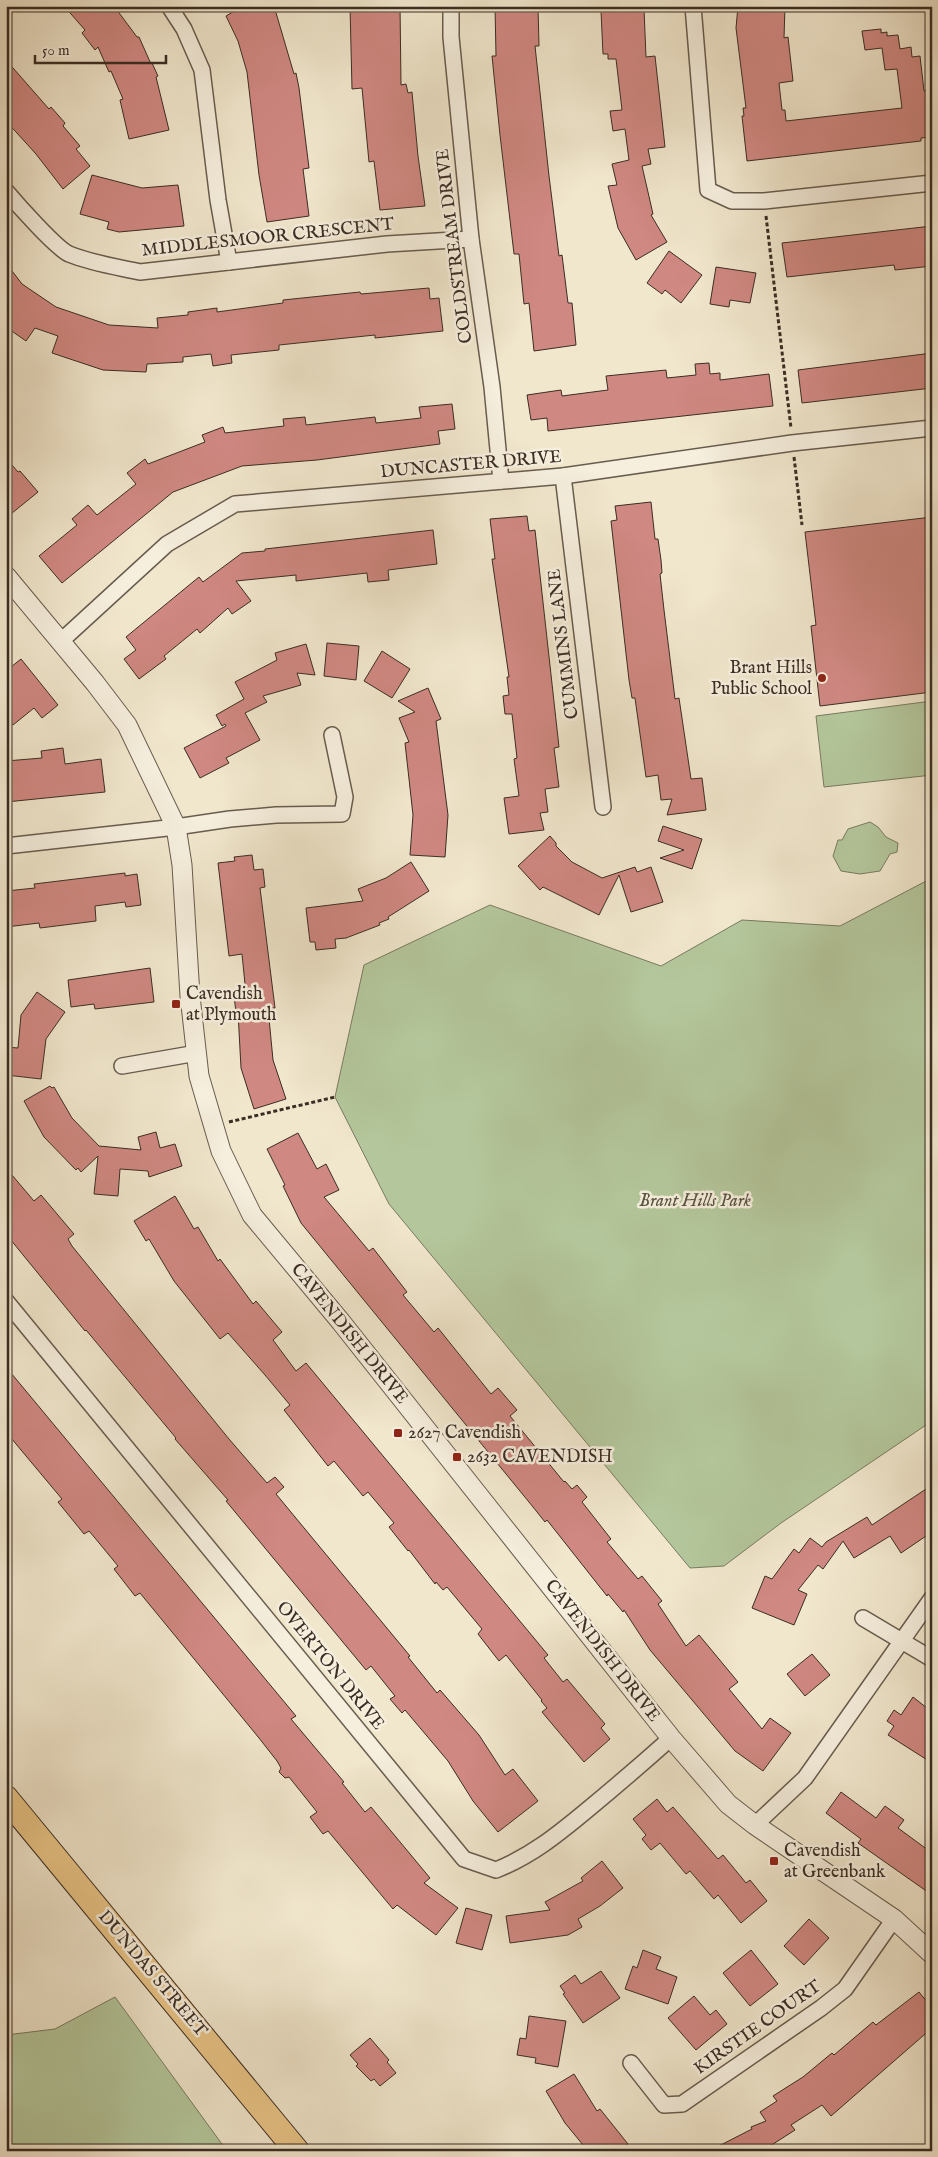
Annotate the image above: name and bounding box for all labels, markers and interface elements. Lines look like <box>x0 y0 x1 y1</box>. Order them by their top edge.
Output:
scale bar <box>35 32 166 64</box>
text: 50 m <box>42 41 70 60</box>
street label: COLDSTREAM DRIVE <box>432 147 478 345</box>
street label: MIDDLESMOOR CRESCENT <box>141 213 395 263</box>
street label: DUNCASTER DRIVE <box>379 446 563 484</box>
street label: CUMMINS LANE <box>543 568 585 720</box>
place label: Brant Hills Public School <box>711 657 812 701</box>
marker: Brant Hills Public School <box>816 672 828 684</box>
place label: Cavendish at Plymouth <box>186 983 277 1027</box>
marker: Cavendish at Plymouth <box>170 998 182 1010</box>
park label: Brant Hills Park <box>639 1190 751 1213</box>
street label: CAVENDISH DRIVE <box>285 1259 413 1409</box>
place label: 2627 Cavendish <box>408 1422 522 1445</box>
marker: 2627 Cavendish <box>392 1427 404 1439</box>
place label: 2632 CAVENDISH <box>467 1446 613 1469</box>
marker: 2632 CAVENDISH <box>451 1451 463 1463</box>
street label: CAVENDISH DRIVE <box>539 1575 665 1727</box>
street label: OVERTON DRIVE <box>271 1597 389 1735</box>
place label: Cavendish at Greenbank <box>784 1840 886 1884</box>
marker: Cavendish at Greenbank <box>768 1855 780 1867</box>
street label: DUNDAS STREET <box>92 1906 212 2042</box>
street label: KIRSTIE COURT <box>690 1976 826 2080</box>

